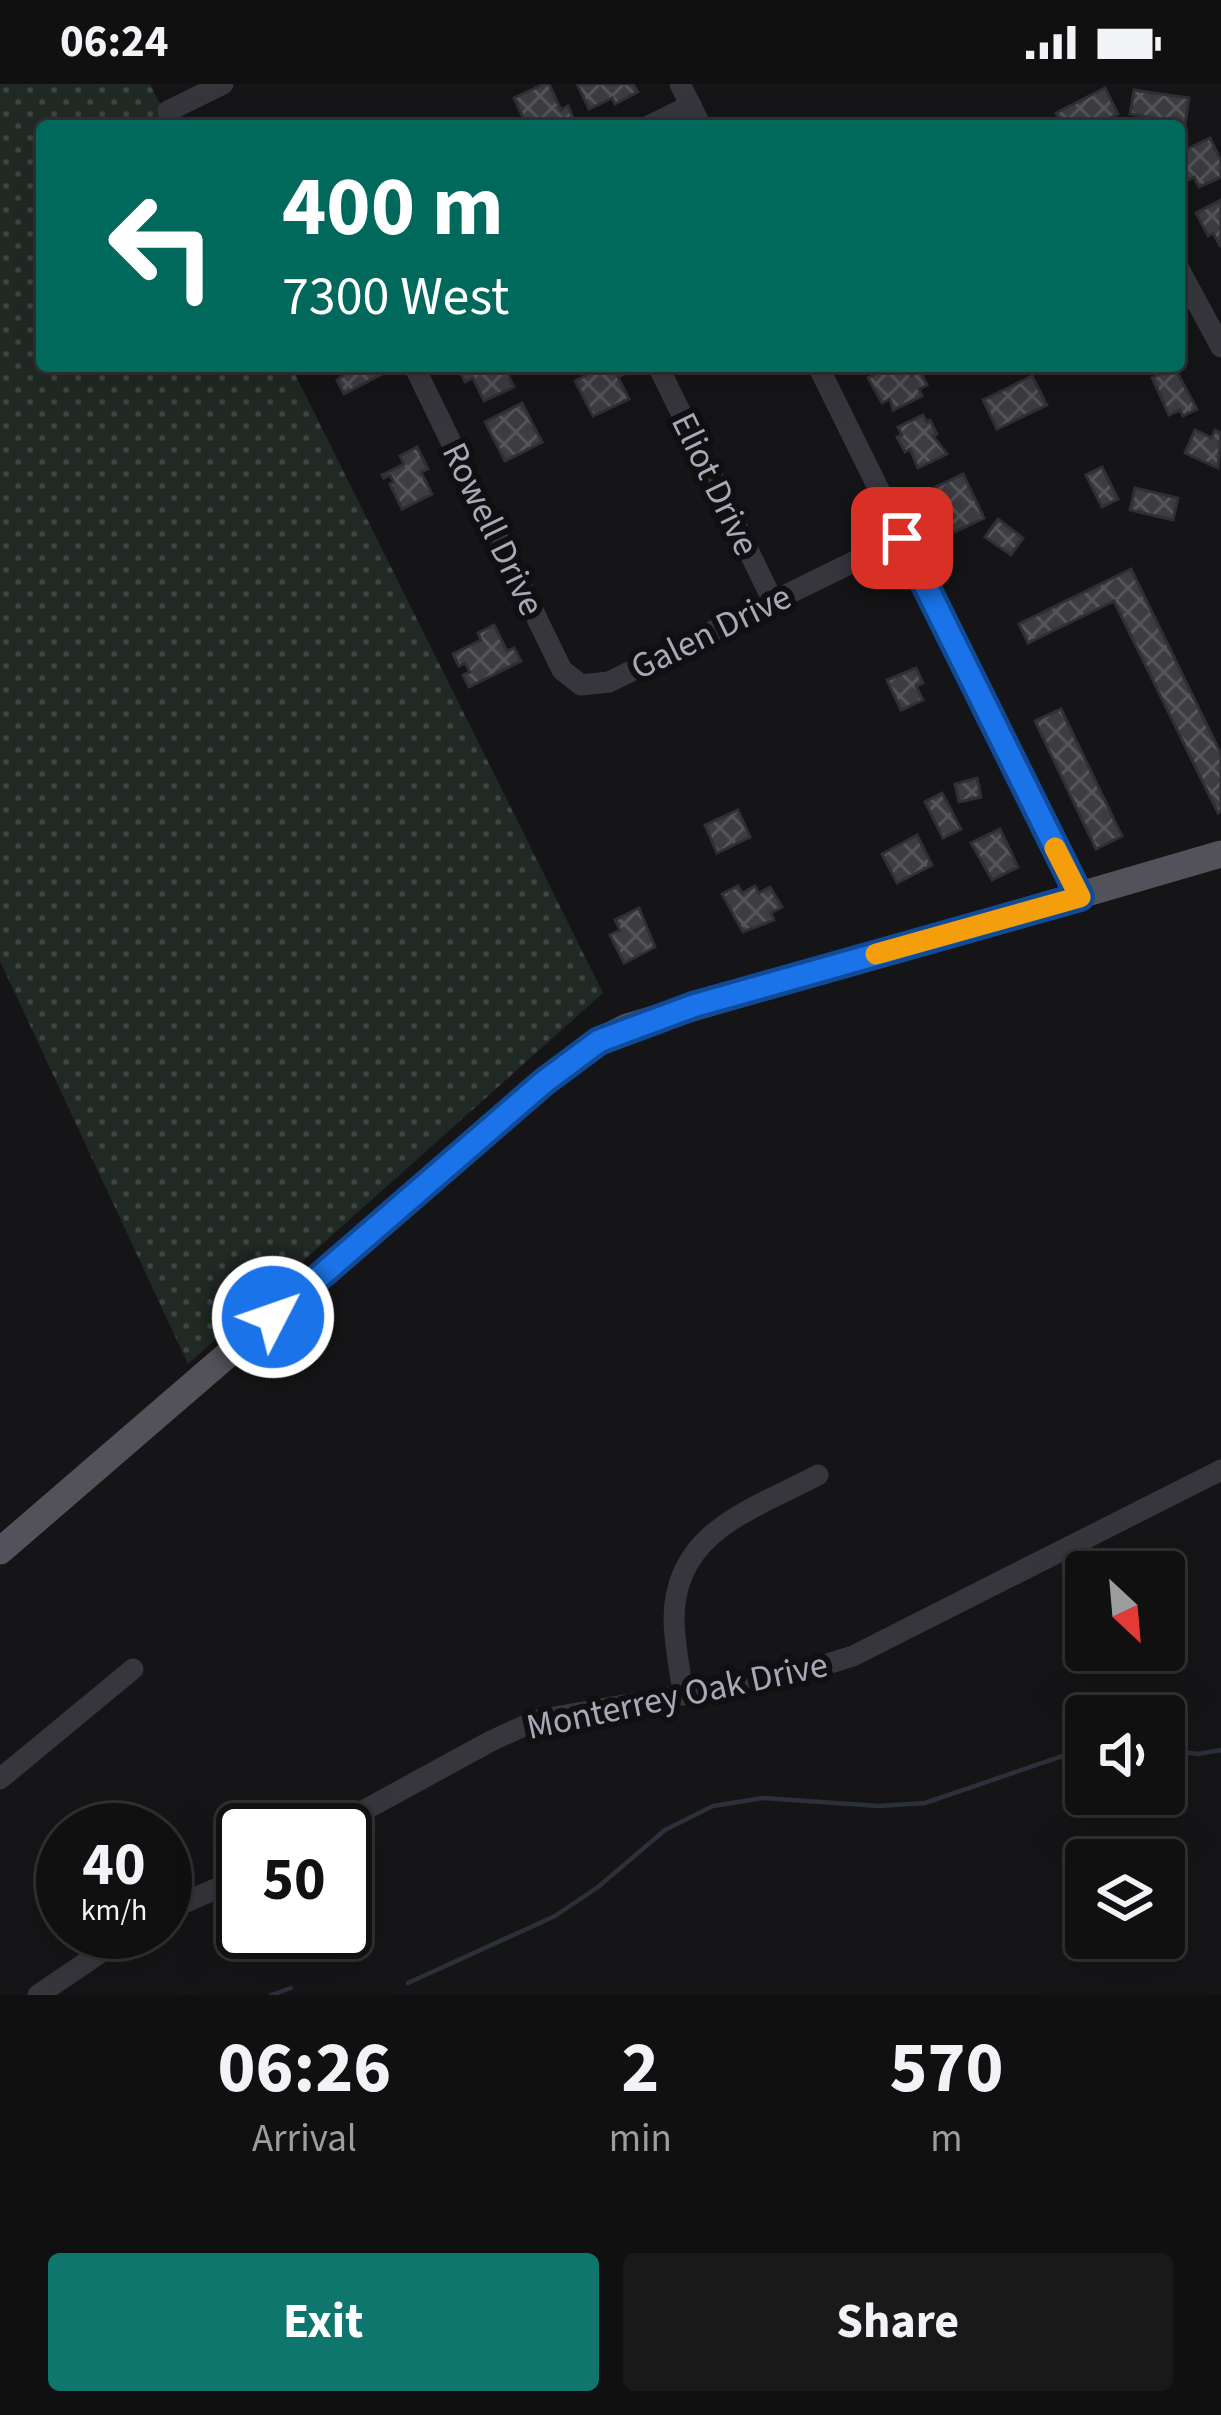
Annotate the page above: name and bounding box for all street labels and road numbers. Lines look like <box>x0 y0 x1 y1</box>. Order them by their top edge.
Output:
street label: Eliot Drive <box>658 404 772 564</box>
street label: Rowell Drive <box>429 434 557 624</box>
street label: Galen Drive <box>622 571 800 693</box>
street label: Monterrey Oak Drive <box>522 1639 832 1753</box>

